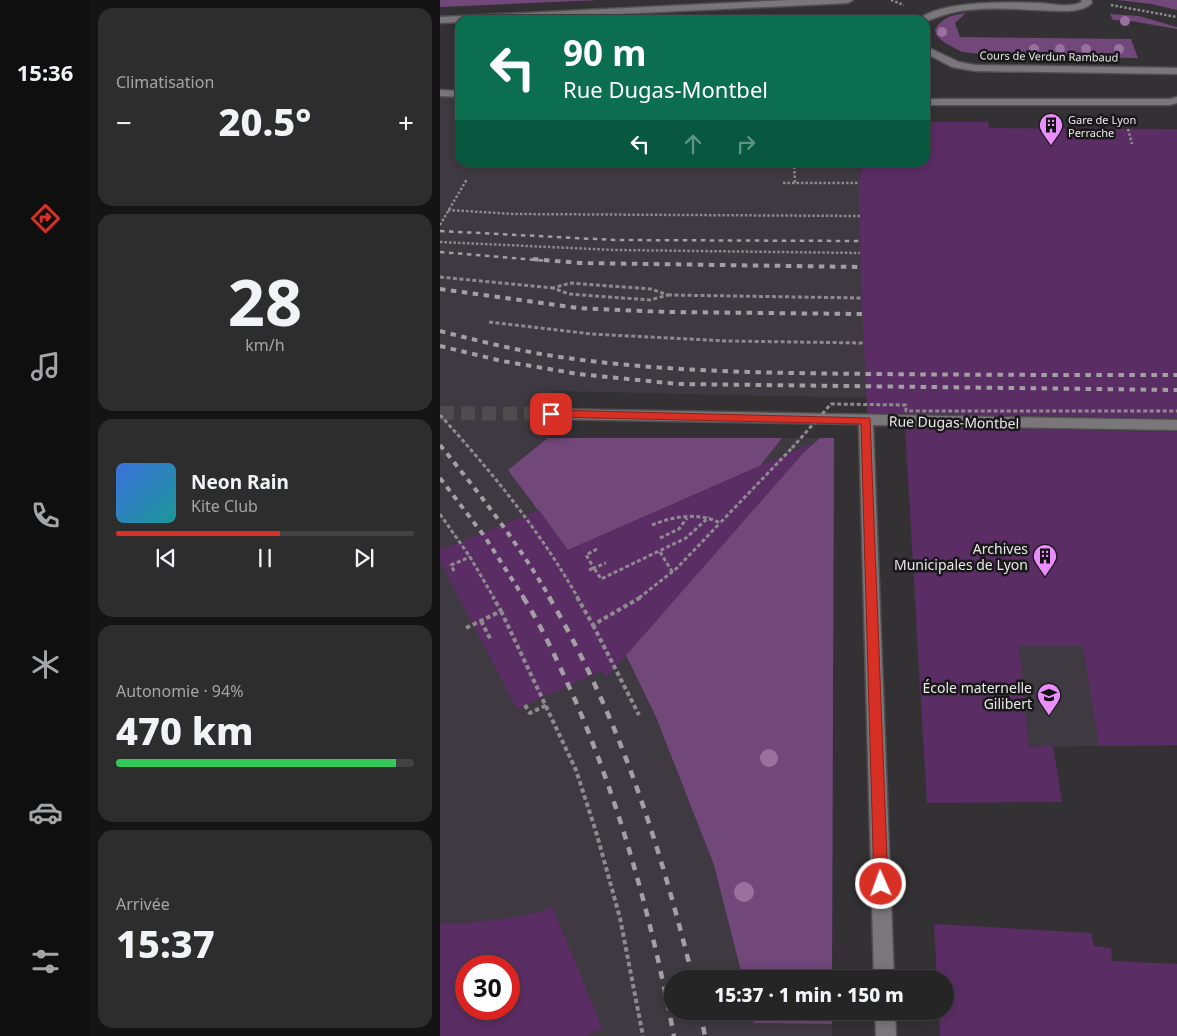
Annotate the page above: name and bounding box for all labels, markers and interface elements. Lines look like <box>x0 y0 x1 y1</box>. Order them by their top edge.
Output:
text: 90 m <box>563 29 646 76</box>
icon: left <box>480 35 545 100</box>
street label: Cours de Verdun Rambaud <box>979 47 1119 65</box>
text: 15:36 <box>17 57 73 87</box>
text: Climatisation <box>116 71 214 93</box>
text: Rue Dugas-Montbel <box>563 74 768 104</box>
text: 20.5° <box>219 95 311 147</box>
text: − <box>116 103 132 141</box>
text: + <box>398 103 414 141</box>
building icon: Gare de Lyon Perrache <box>1038 112 1064 146</box>
place label: Gare de Lyon Perrache <box>1068 112 1136 140</box>
icon: left <box>626 130 654 158</box>
icon: ahead <box>679 130 707 158</box>
icon: right <box>732 130 760 158</box>
icon: directions <box>28 201 63 236</box>
text: 28 <box>228 257 302 345</box>
text: km/h <box>245 334 285 356</box>
icon: music <box>28 349 63 384</box>
pin <box>530 393 572 435</box>
icon: arrive <box>537 400 565 428</box>
street label: Rue Dugas-Montbel <box>889 411 1019 433</box>
text: Neon Rain <box>191 469 289 495</box>
text: Kite Club <box>191 495 258 517</box>
icon: phone <box>28 498 63 533</box>
place label: Archives Municipales de Lyon <box>894 539 1028 574</box>
building icon: Archives Municipales de Lyon <box>1032 543 1058 577</box>
icon: previous <box>152 544 180 572</box>
icon: pause <box>251 544 279 572</box>
icon: next <box>350 544 378 572</box>
icon: climate <box>28 647 63 682</box>
place label: École maternelle Gilibert <box>923 678 1032 713</box>
text: Autonomie · 94% <box>116 680 243 702</box>
school or university icon: École maternelle Gilibert <box>1036 682 1062 716</box>
text: 470 km <box>116 704 254 756</box>
icon: car <box>28 795 63 830</box>
position arrow <box>854 857 906 909</box>
text: Arrivée <box>116 893 170 915</box>
text: 15:37 <box>116 917 215 969</box>
icon: filters <box>28 944 63 979</box>
speed limit sign: 30 <box>455 955 520 1020</box>
text: 15:37 · 1 min · 150 m <box>714 982 904 1008</box>

